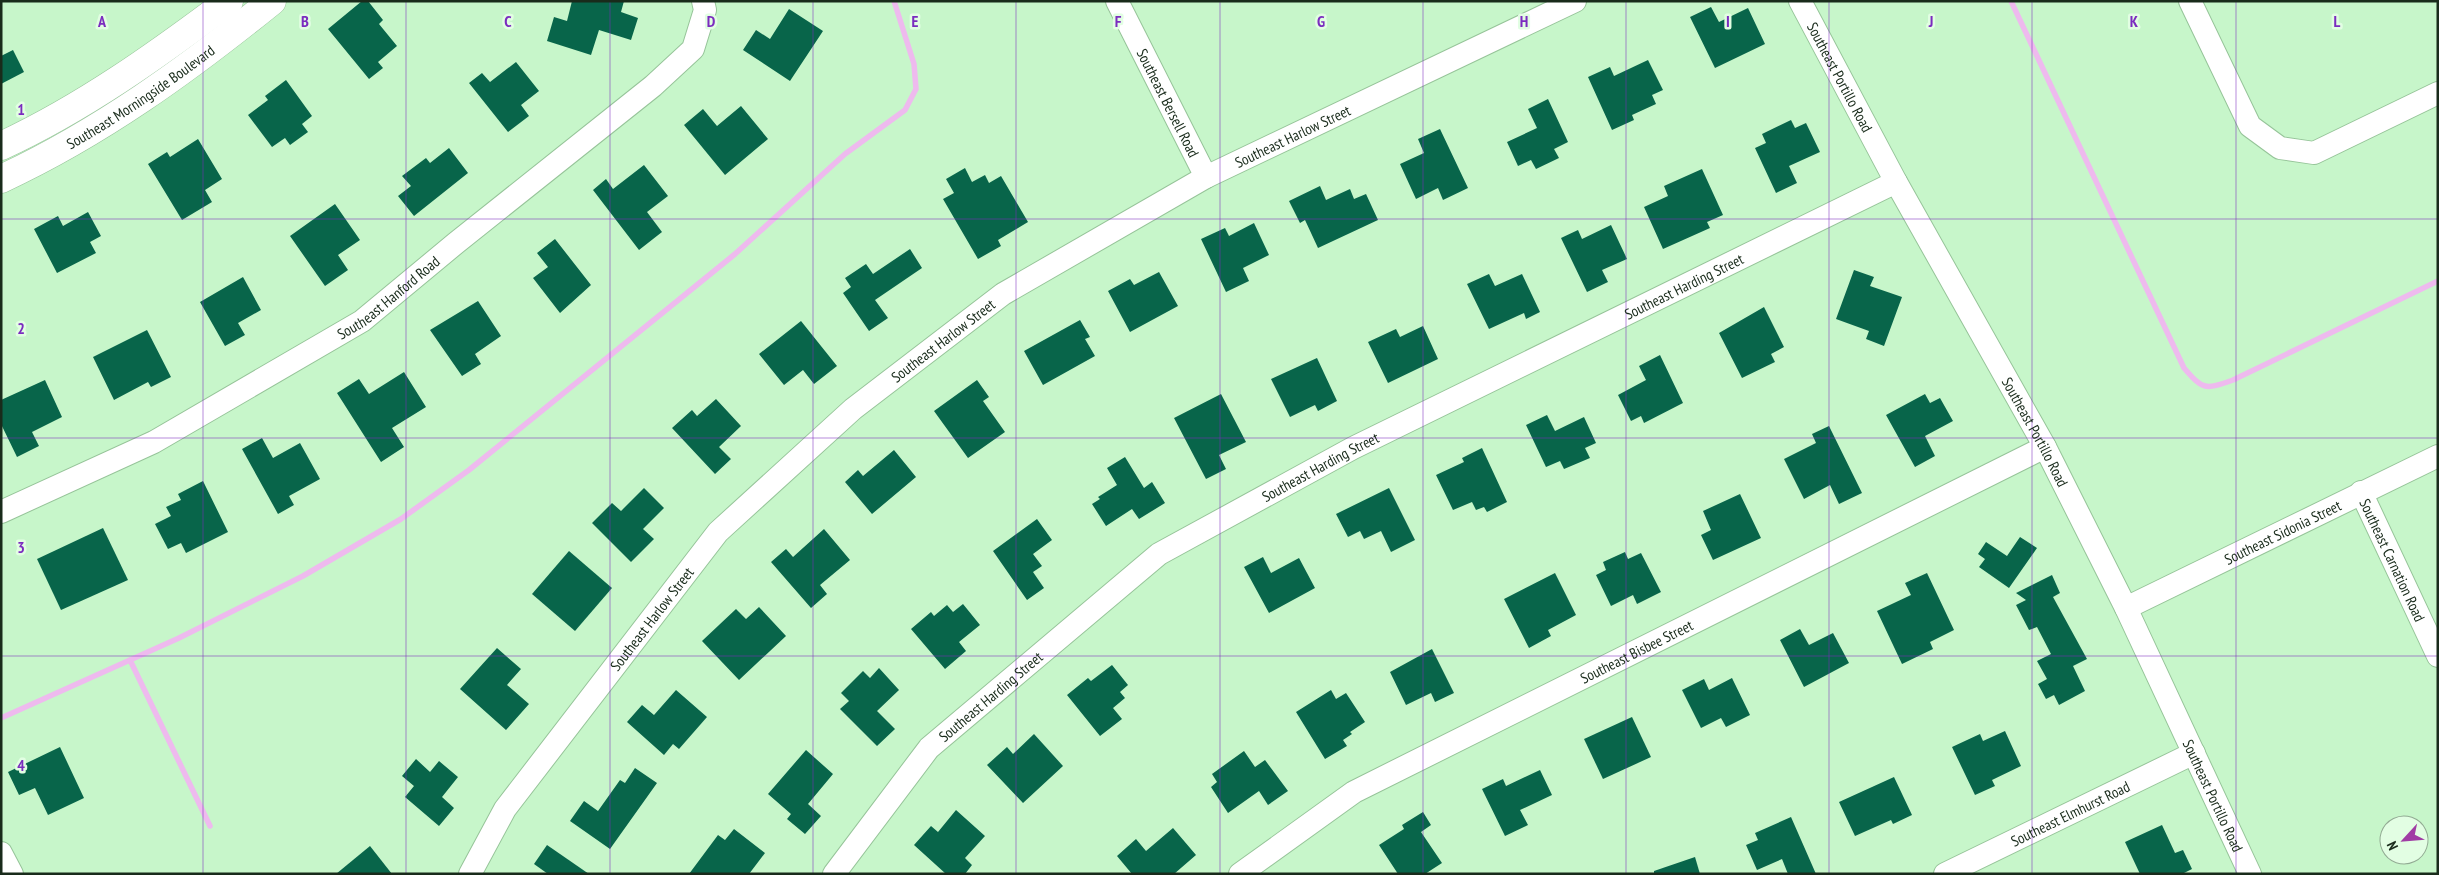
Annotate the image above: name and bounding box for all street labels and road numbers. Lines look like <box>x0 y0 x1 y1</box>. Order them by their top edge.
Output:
street label: Southeast Portillo Road <box>1803 19 1877 135</box>
street label: Southeast Morningside Boulevard <box>63 40 218 153</box>
street label: Southeast Bersell Road <box>1133 45 1204 160</box>
street label: Southeast Harlow Street <box>1232 100 1353 171</box>
street label: Southeast Harding Street <box>1621 249 1746 323</box>
street label: Southeast Hanford Road <box>333 251 443 343</box>
street label: Southeast Harlow Street <box>887 294 998 386</box>
street label: Southeast Portillo Road <box>1998 374 2073 490</box>
street label: Southeast Harding Street <box>1258 427 1382 506</box>
street label: Southeast Sidonia Street <box>2221 495 2344 568</box>
street label: Southeast Carnation Road <box>2356 495 2430 624</box>
street label: Southeast Harlow Street <box>606 563 697 674</box>
street label: Southeast Bisbee Street <box>1577 615 1696 687</box>
street label: Southeast Harding Street <box>934 647 1046 746</box>
street label: Southeast Portillo Road <box>2179 736 2248 855</box>
street label: Southeast Elmhurst Road <box>2008 776 2133 850</box>

